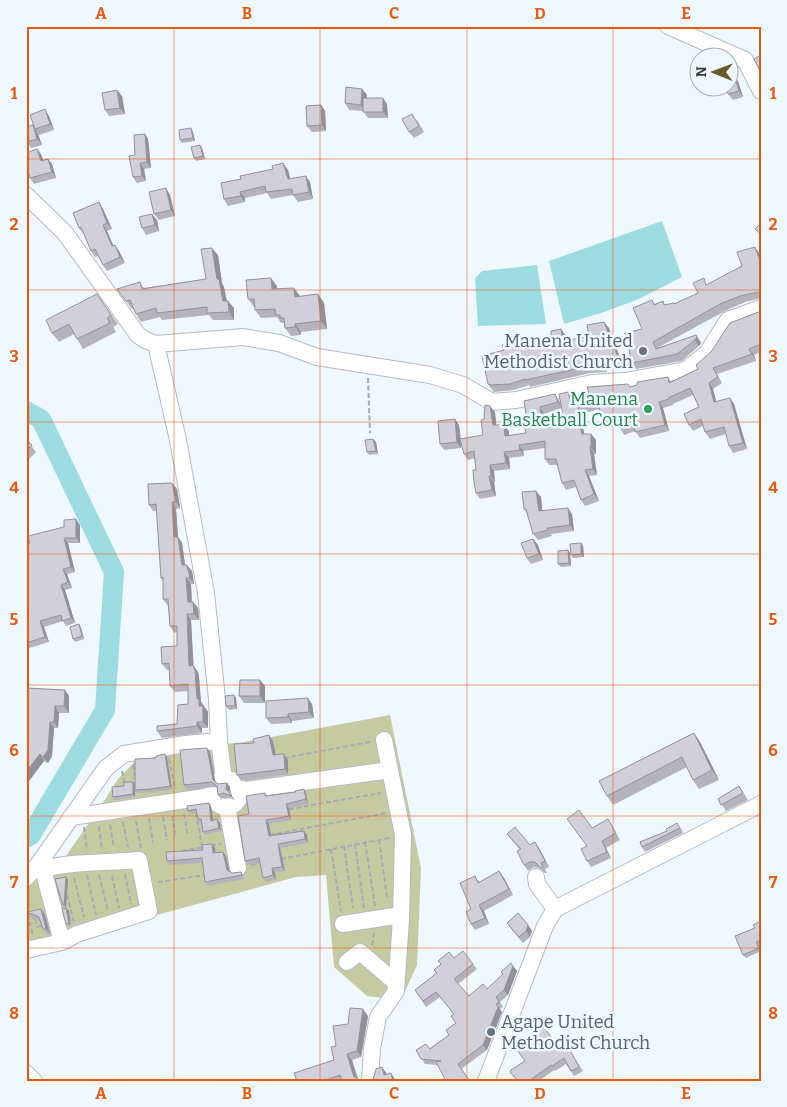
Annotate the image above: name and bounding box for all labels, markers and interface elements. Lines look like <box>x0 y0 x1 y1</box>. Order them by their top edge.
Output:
text: A <box>95 4 107 23</box>
text: B <box>242 4 252 23</box>
text: C <box>389 4 399 23</box>
text: D <box>534 4 546 23</box>
text: E <box>681 4 691 23</box>
north arrow <box>690 48 740 98</box>
text: N <box>693 66 710 77</box>
text: 1 <box>11 84 18 103</box>
text: 1 <box>770 84 777 103</box>
text: 2 <box>9 215 19 234</box>
text: 2 <box>768 215 778 234</box>
place label: Manena United Methodist Church <box>484 330 633 373</box>
marker: Manena United Methodist Church <box>637 345 649 357</box>
text: 3 <box>9 347 19 366</box>
text: 3 <box>768 347 778 366</box>
place label: Manena Basketball Court <box>501 388 638 431</box>
marker: Manena Basketball Court <box>642 403 654 415</box>
text: 4 <box>9 478 19 497</box>
text: 4 <box>768 478 778 497</box>
text: 5 <box>10 610 19 629</box>
text: 5 <box>769 610 778 629</box>
text: 6 <box>9 741 19 760</box>
text: 6 <box>768 741 778 760</box>
text: 7 <box>10 873 19 892</box>
text: 7 <box>769 873 778 892</box>
text: 8 <box>9 1004 19 1023</box>
text: 8 <box>768 1004 778 1023</box>
place label: Agape United Methodist Church <box>501 1011 650 1054</box>
marker: Agape United Methodist Church <box>485 1026 497 1038</box>
text: A <box>95 1084 107 1103</box>
text: B <box>242 1084 252 1103</box>
text: C <box>389 1084 399 1103</box>
text: D <box>534 1084 546 1103</box>
text: E <box>681 1084 691 1103</box>

